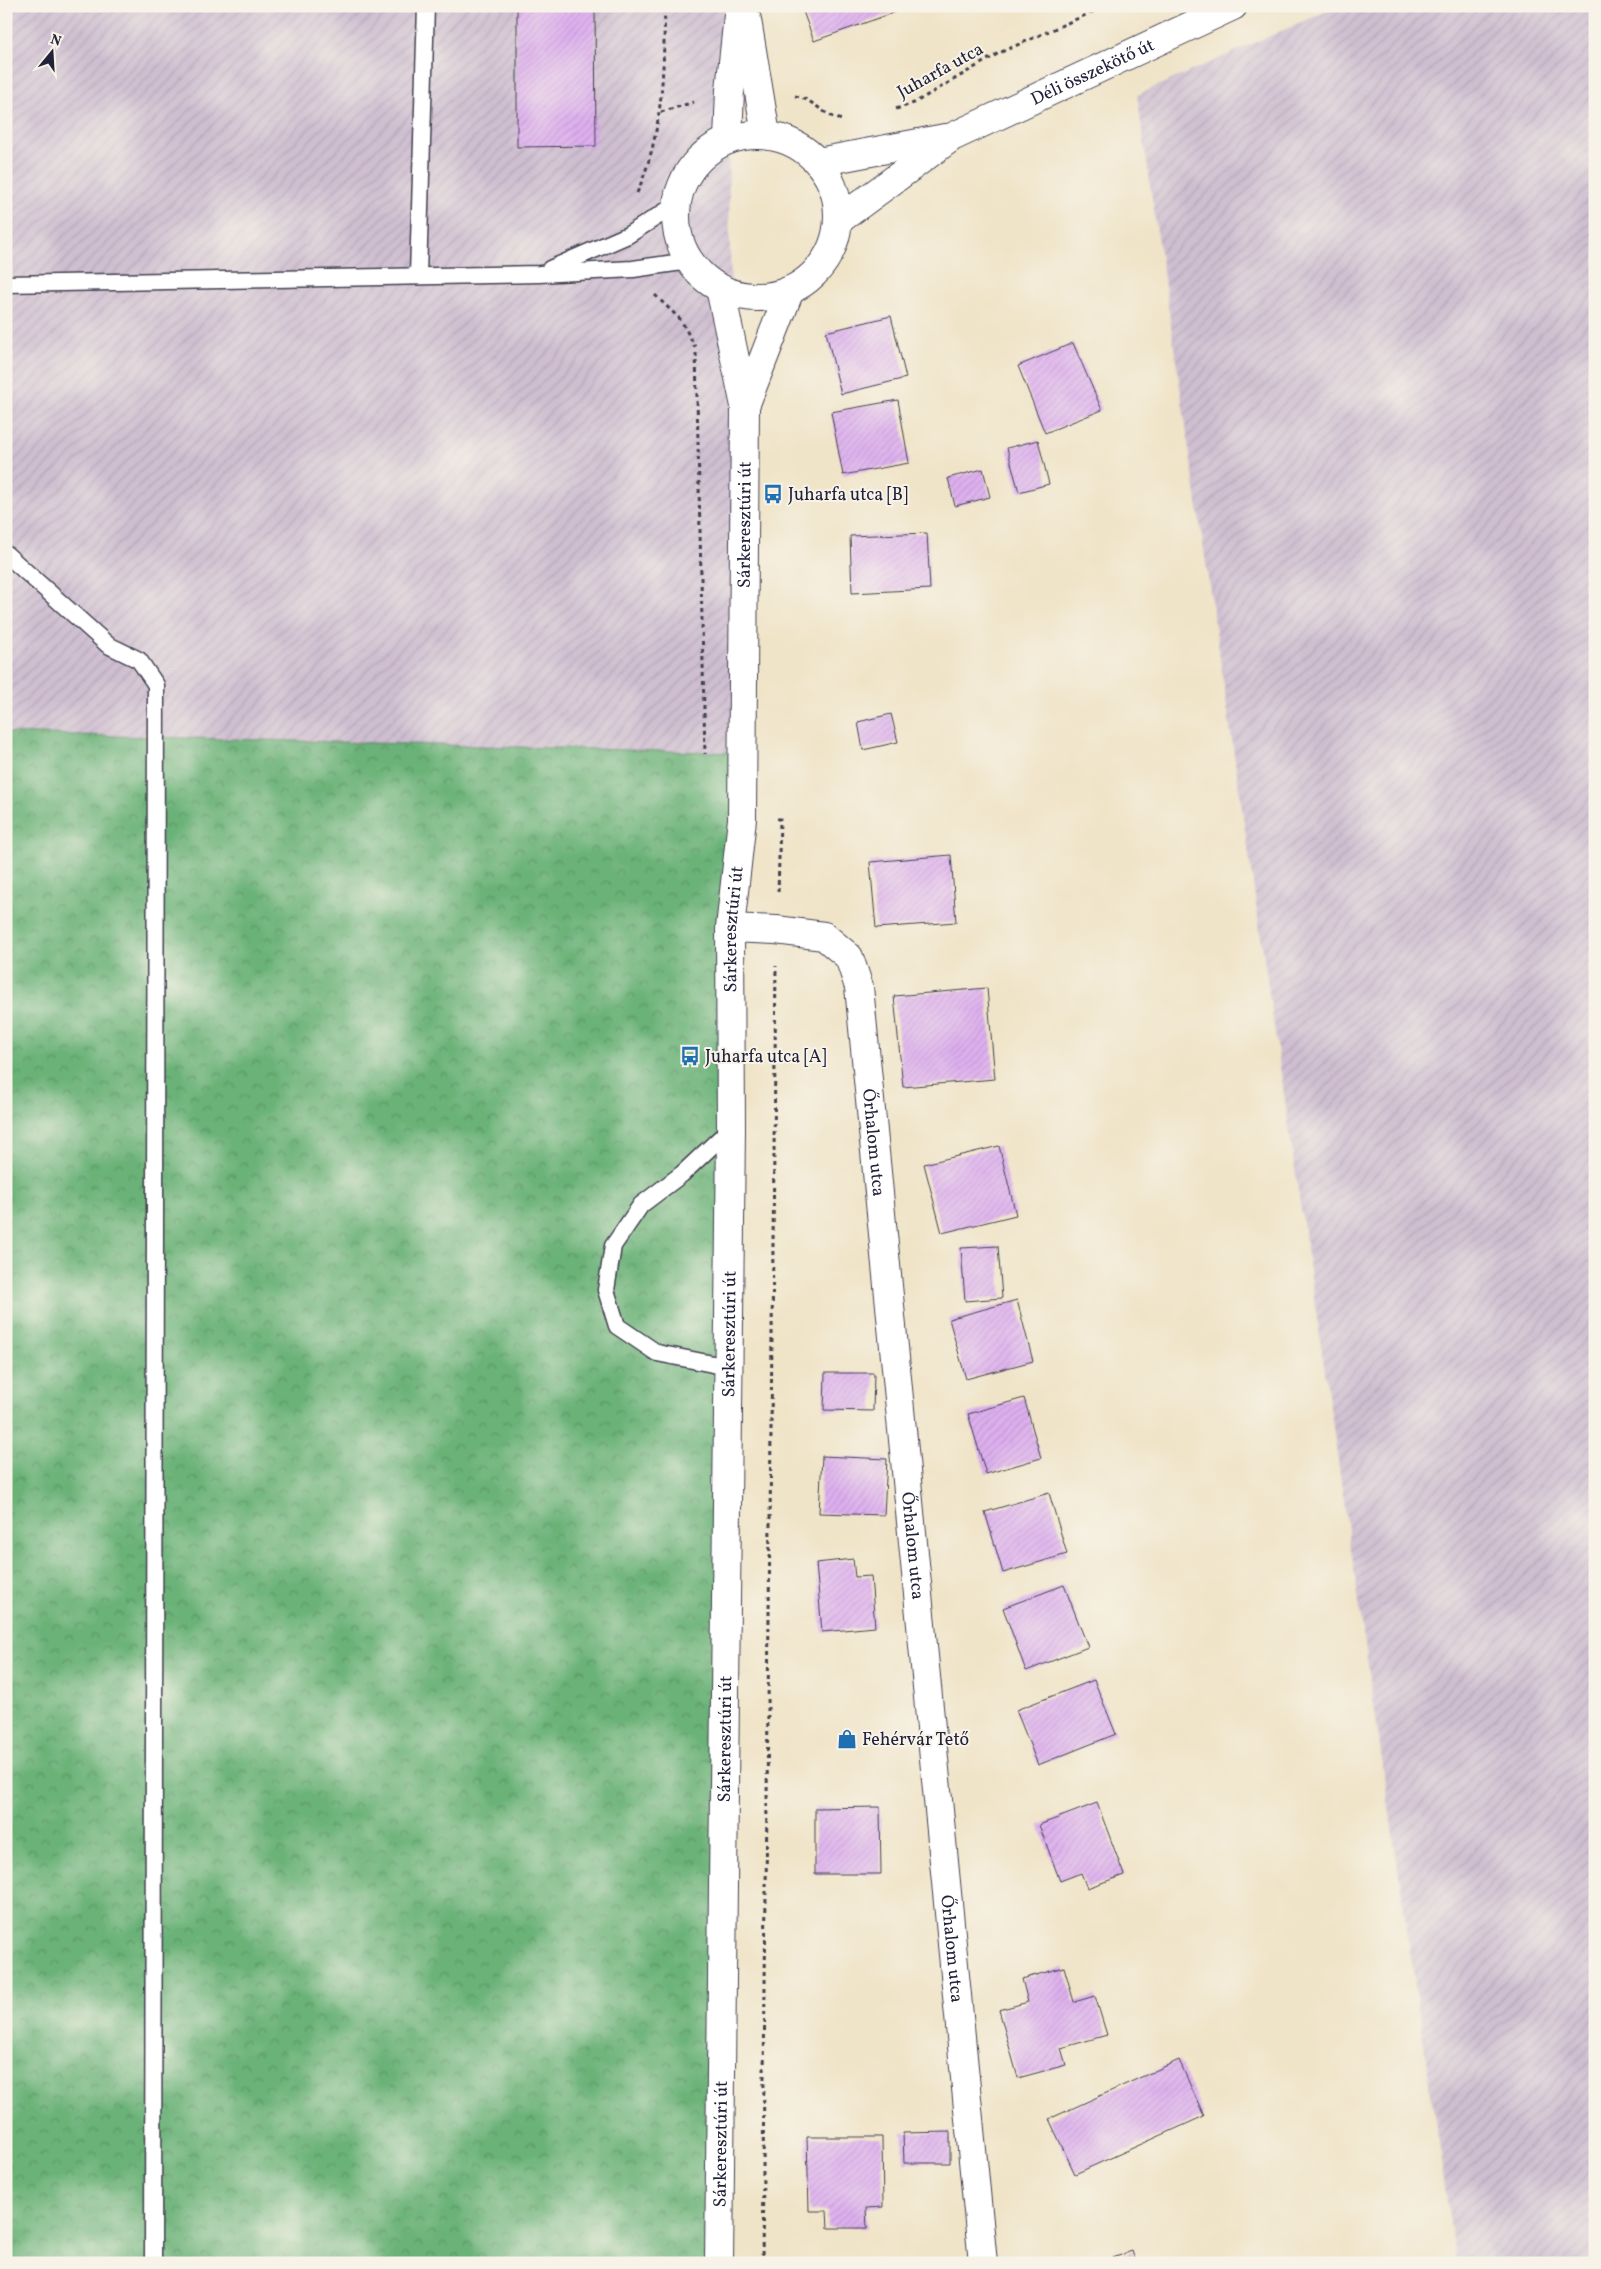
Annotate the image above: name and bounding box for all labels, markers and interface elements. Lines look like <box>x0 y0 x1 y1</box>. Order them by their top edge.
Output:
north arrow <box>28 28 78 78</box>
text: N <box>48 30 63 52</box>
street label: Déli összekötő út <box>1027 33 1159 113</box>
street label: Juharfa utca <box>893 37 989 105</box>
street label: Sárkeresztúri út <box>733 461 759 588</box>
bus stop icon: Juharfa utca [B] <box>762 483 784 505</box>
place label: Juharfa utca [B] <box>788 483 908 508</box>
street label: Sárkeresztúri út <box>719 865 751 993</box>
bus stop icon: Juharfa utca [A] <box>679 1045 701 1067</box>
place label: Juharfa utca [A] <box>705 1045 826 1070</box>
street label: Őrhalom utca <box>855 1088 890 1198</box>
street label: Sárkeresztúri út <box>717 1270 743 1398</box>
street label: Őrhalom utca <box>894 1491 929 1601</box>
street label: Sárkeresztúri út <box>713 1675 739 1803</box>
shop icon: Fehérvár Tető <box>836 1728 858 1750</box>
place label: Fehérvár Tető <box>862 1728 969 1753</box>
street label: Őrhalom utca <box>933 1894 969 2004</box>
street label: Sárkeresztúri út <box>709 2080 735 2208</box>

